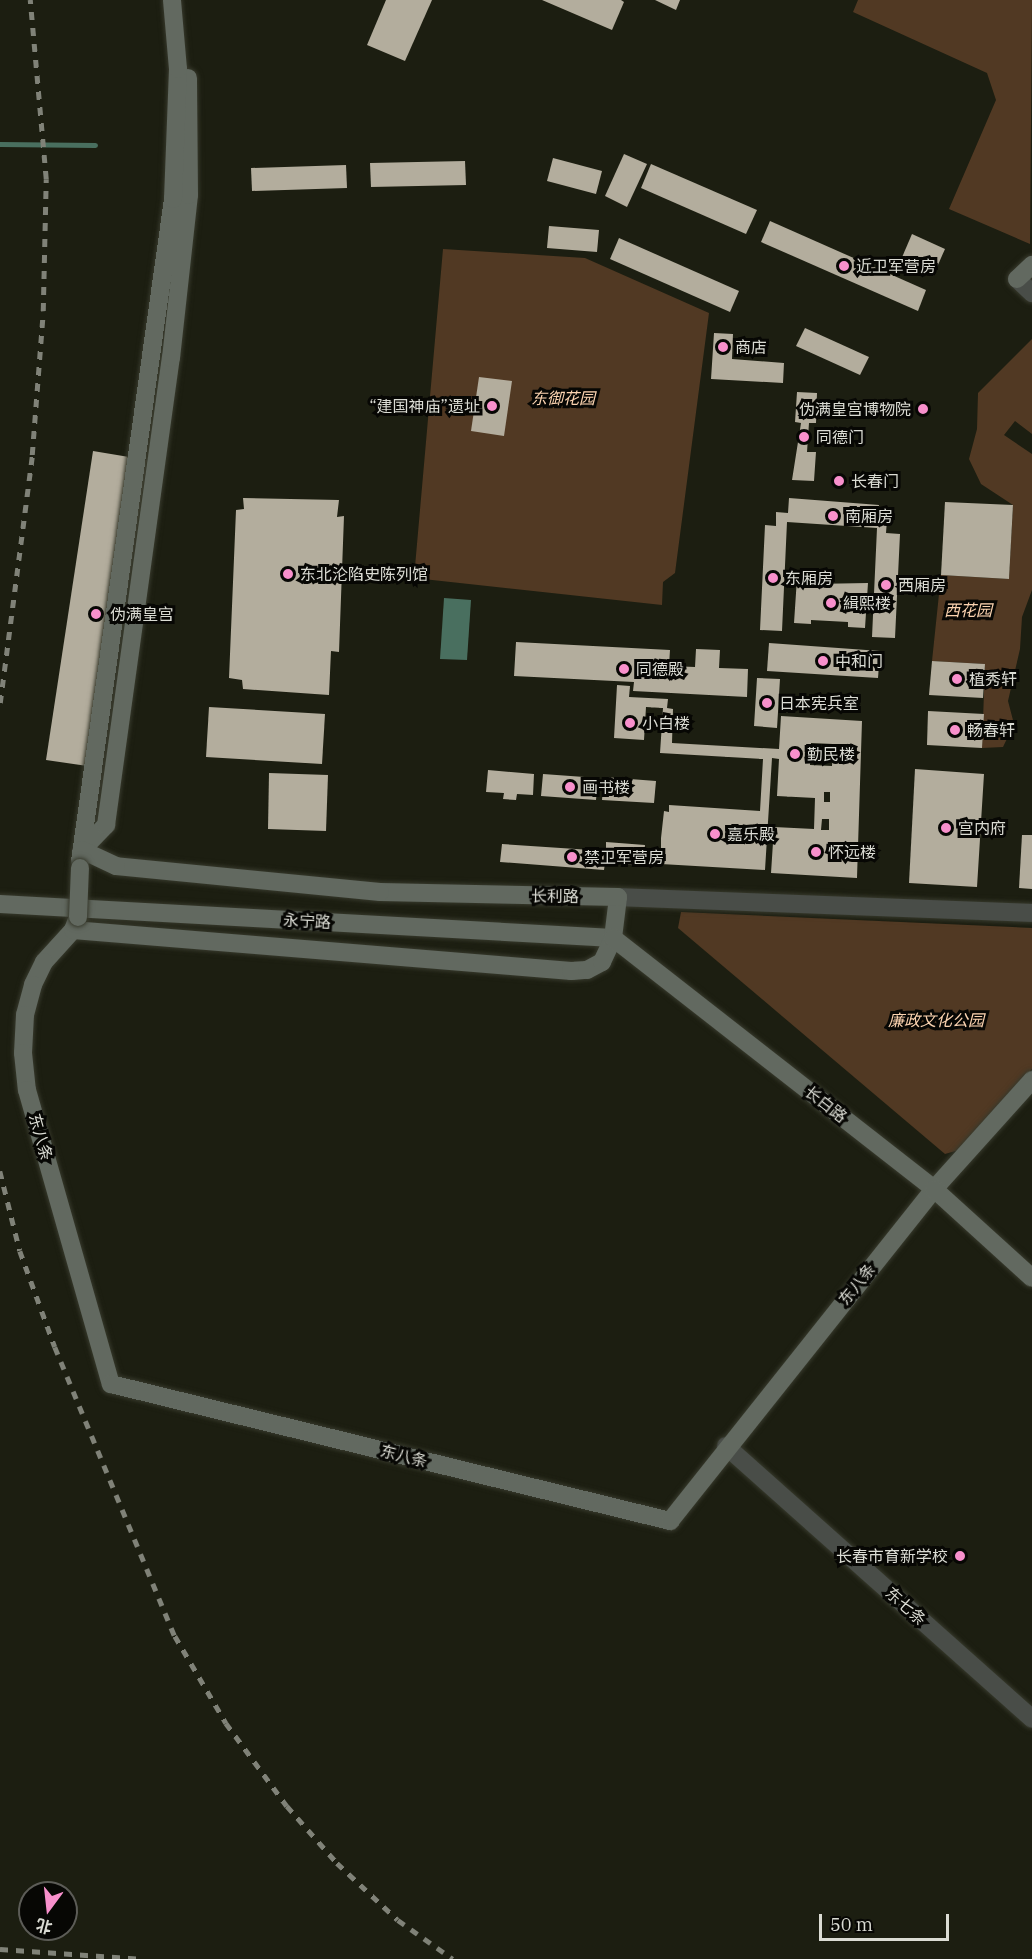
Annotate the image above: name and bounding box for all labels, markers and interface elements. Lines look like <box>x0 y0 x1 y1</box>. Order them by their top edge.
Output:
place label: 近卫军营房 <box>856 256 936 276</box>
marker: 近卫军营房 <box>837 259 851 273</box>
place label: 商店 <box>735 337 767 357</box>
marker: 商店 <box>716 340 730 354</box>
park label: 东御花园 <box>531 388 595 408</box>
place label: “建国神庙”遗址 <box>369 396 480 416</box>
marker: “建国神庙”遗址 <box>485 399 499 413</box>
place label: 伪满皇宫博物院 <box>799 399 911 419</box>
marker: 伪满皇宫博物院 <box>916 402 930 416</box>
place label: 同德门 <box>816 427 864 447</box>
marker: 同德门 <box>797 430 811 444</box>
place label: 长春门 <box>851 471 899 491</box>
marker: 长春门 <box>832 474 846 488</box>
place label: 南厢房 <box>845 506 893 526</box>
marker: 南厢房 <box>826 509 840 523</box>
place label: 东北沦陷史陈列馆 <box>300 564 428 584</box>
marker: 东北沦陷史陈列馆 <box>281 567 295 581</box>
place label: 东厢房 <box>785 568 833 588</box>
marker: 东厢房 <box>766 571 780 585</box>
place label: 西厢房 <box>898 575 946 595</box>
marker: 西厢房 <box>879 578 893 592</box>
place label: 緝熙楼 <box>843 593 891 613</box>
marker: 緝熙楼 <box>824 596 838 610</box>
park label: 西花园 <box>944 600 992 620</box>
place label: 伪满皇宫 <box>110 604 174 624</box>
marker: 伪满皇宫 <box>87 605 105 623</box>
place label: 中和门 <box>835 651 883 671</box>
marker: 中和门 <box>816 654 830 668</box>
place label: 同德殿 <box>636 659 684 679</box>
marker: 同德殿 <box>617 662 631 676</box>
place label: 植秀轩 <box>969 669 1017 689</box>
marker: 植秀轩 <box>950 672 964 686</box>
place label: 日本宪兵室 <box>779 693 859 713</box>
marker: 日本宪兵室 <box>760 696 774 710</box>
place label: 小白楼 <box>642 713 690 733</box>
marker: 小白楼 <box>623 716 637 730</box>
place label: 畅春轩 <box>967 720 1015 740</box>
marker: 畅春轩 <box>948 723 962 737</box>
place label: 勤民楼 <box>807 744 855 764</box>
marker: 勤民楼 <box>788 747 802 761</box>
place label: 画书楼 <box>582 777 630 797</box>
marker: 画书楼 <box>563 780 577 794</box>
place label: 宫内府 <box>958 818 1006 838</box>
marker: 宫内府 <box>939 821 953 835</box>
place label: 嘉乐殿 <box>727 824 775 844</box>
marker: 嘉乐殿 <box>708 827 722 841</box>
place label: 怀远楼 <box>828 842 876 862</box>
marker: 怀远楼 <box>809 845 823 859</box>
place label: 禁卫军营房 <box>584 847 664 867</box>
marker: 禁卫军营房 <box>565 850 579 864</box>
street label: 长利路 <box>531 886 579 906</box>
street label: 永宁路 <box>283 910 331 932</box>
park label: 廉政文化公园 <box>888 1010 984 1030</box>
street label: 长白路 <box>801 1082 851 1126</box>
street label: 东八条 <box>25 1111 57 1163</box>
street label: 东八条 <box>834 1259 880 1309</box>
street label: 东八条 <box>378 1441 430 1471</box>
place label: 长春市育新学校 <box>836 1546 948 1566</box>
marker: 长春市育新学校 <box>953 1549 967 1563</box>
street label: 东七条 <box>882 1583 930 1629</box>
north arrow <box>18 1881 78 1941</box>
scale bar <box>822 1902 952 1940</box>
text: 50 m <box>830 1913 873 1936</box>
text: 北 <box>34 1915 54 1938</box>

